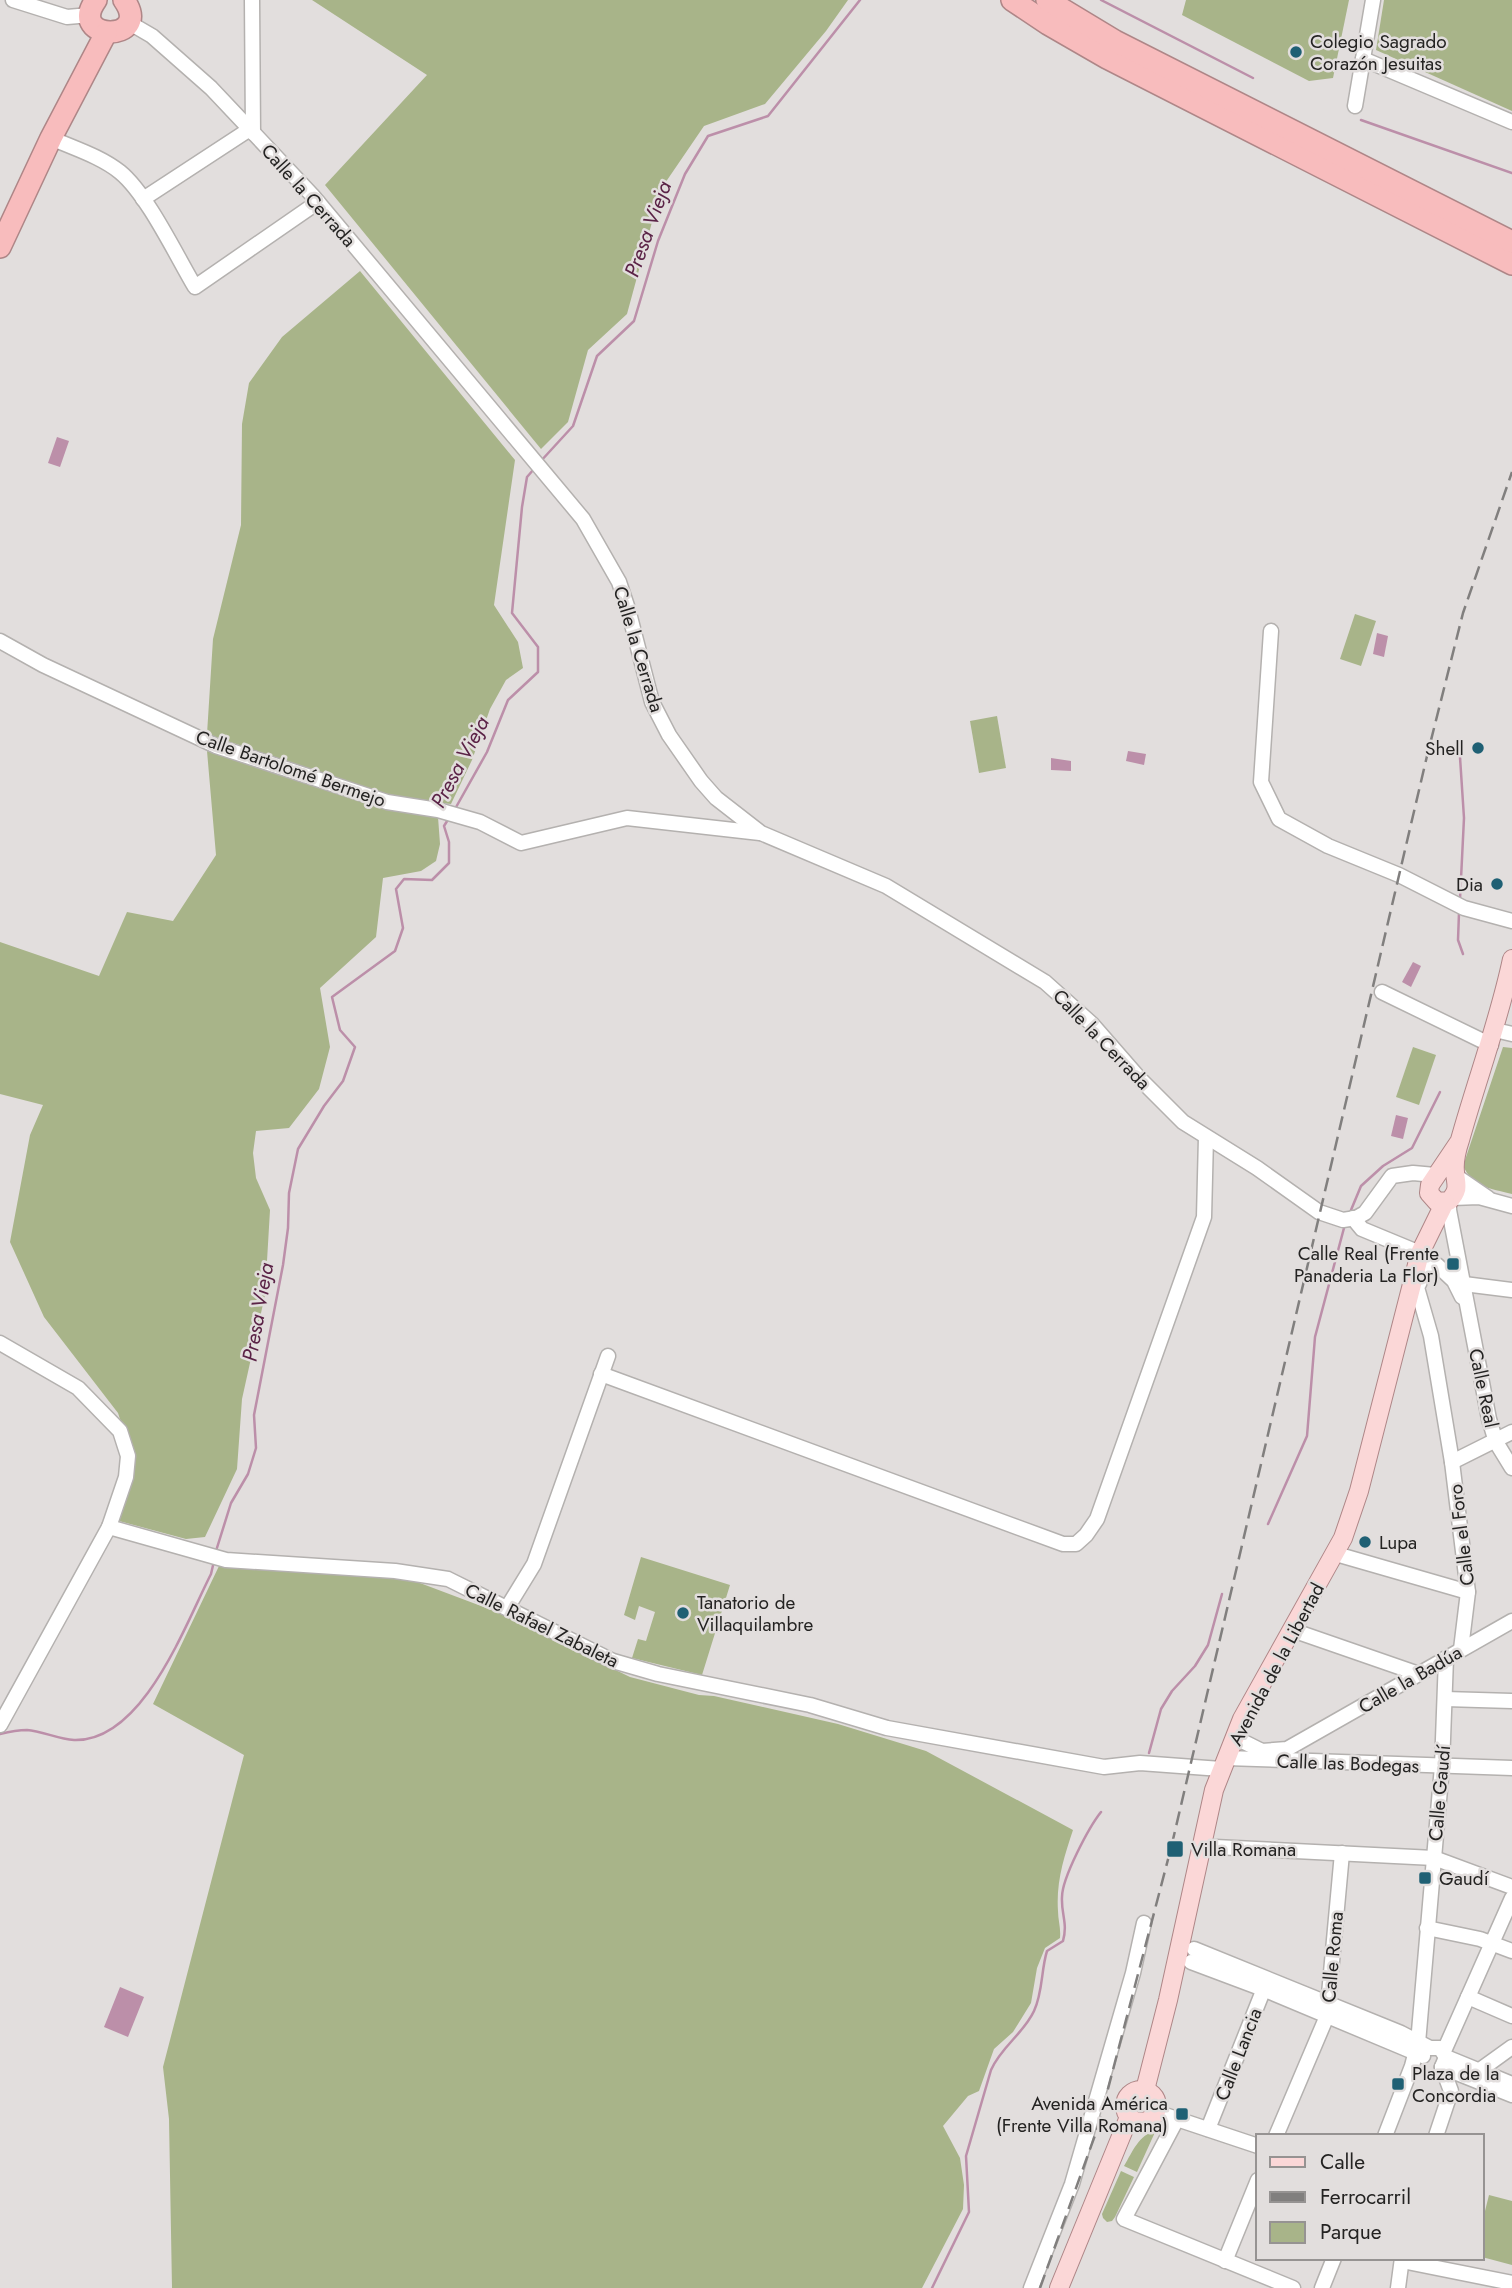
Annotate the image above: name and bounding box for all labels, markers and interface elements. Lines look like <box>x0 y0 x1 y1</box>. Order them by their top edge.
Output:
place label: Colegio Sagrado Corazón Jesuitas <box>1310 28 1447 77</box>
marker: Colegio Sagrado Corazón Jesuitas <box>1288 44 1304 60</box>
street label: Calle la Cerrada <box>255 138 362 253</box>
water label: Presa Vieja <box>617 177 679 281</box>
street label: Calle la Cerrada <box>607 583 671 716</box>
water label: Presa Vieja <box>423 710 497 813</box>
street label: Calle Bartolomé Bermejo <box>192 723 389 814</box>
place label: Shell <box>1425 735 1464 762</box>
marker: Shell <box>1470 740 1486 756</box>
place label: Dia <box>1456 871 1483 898</box>
marker: Dia <box>1489 876 1505 892</box>
street label: Calle la Cerrada <box>1047 983 1157 1096</box>
place label: Calle Real (Frente Panaderia La Flor) <box>1294 1240 1439 1289</box>
marker: Calle Real (Frente Panaderia La Flor) <box>1445 1256 1461 1272</box>
water label: Presa Vieja <box>235 1260 282 1364</box>
street label: Calle Real <box>1462 1346 1505 1430</box>
street label: Calle el Foro <box>1442 1483 1481 1587</box>
place label: Lupa <box>1379 1529 1417 1556</box>
marker: Lupa <box>1357 1534 1373 1550</box>
street label: Calle Rafael Zabaleta <box>460 1577 623 1674</box>
street label: Avenida de la Libertad <box>1222 1578 1331 1750</box>
place label: Tanatorio de Villaquilambre <box>697 1589 813 1638</box>
marker: Tanatorio de Villaquilambre <box>675 1605 691 1621</box>
street label: Calle la Badúa <box>1354 1639 1467 1720</box>
street label: Calle Gaudí <box>1422 1743 1457 1842</box>
street label: Calle las Bodegas <box>1276 1748 1420 1779</box>
place label: Villa Romana <box>1191 1836 1296 1863</box>
marker: Villa Romana <box>1165 1839 1185 1859</box>
place label: Gaudí <box>1439 1865 1490 1892</box>
marker: Gaudí <box>1417 1870 1433 1886</box>
street label: Calle Roma <box>1315 1910 1350 2004</box>
street label: Calle Lancia <box>1208 2004 1268 2104</box>
place label: Plaza de la Concordia <box>1412 2060 1499 2109</box>
marker: Plaza de la Concordia <box>1390 2076 1406 2092</box>
place label: Avenida América (Frente Villa Romana) <box>996 2090 1168 2139</box>
marker: Avenida América (Frente Villa Romana) <box>1174 2106 1190 2122</box>
legend <box>1256 2134 1484 2260</box>
text: Calle <box>1320 2147 1365 2177</box>
text: Ferrocarril <box>1320 2182 1411 2212</box>
text: Parque <box>1320 2217 1382 2247</box>

